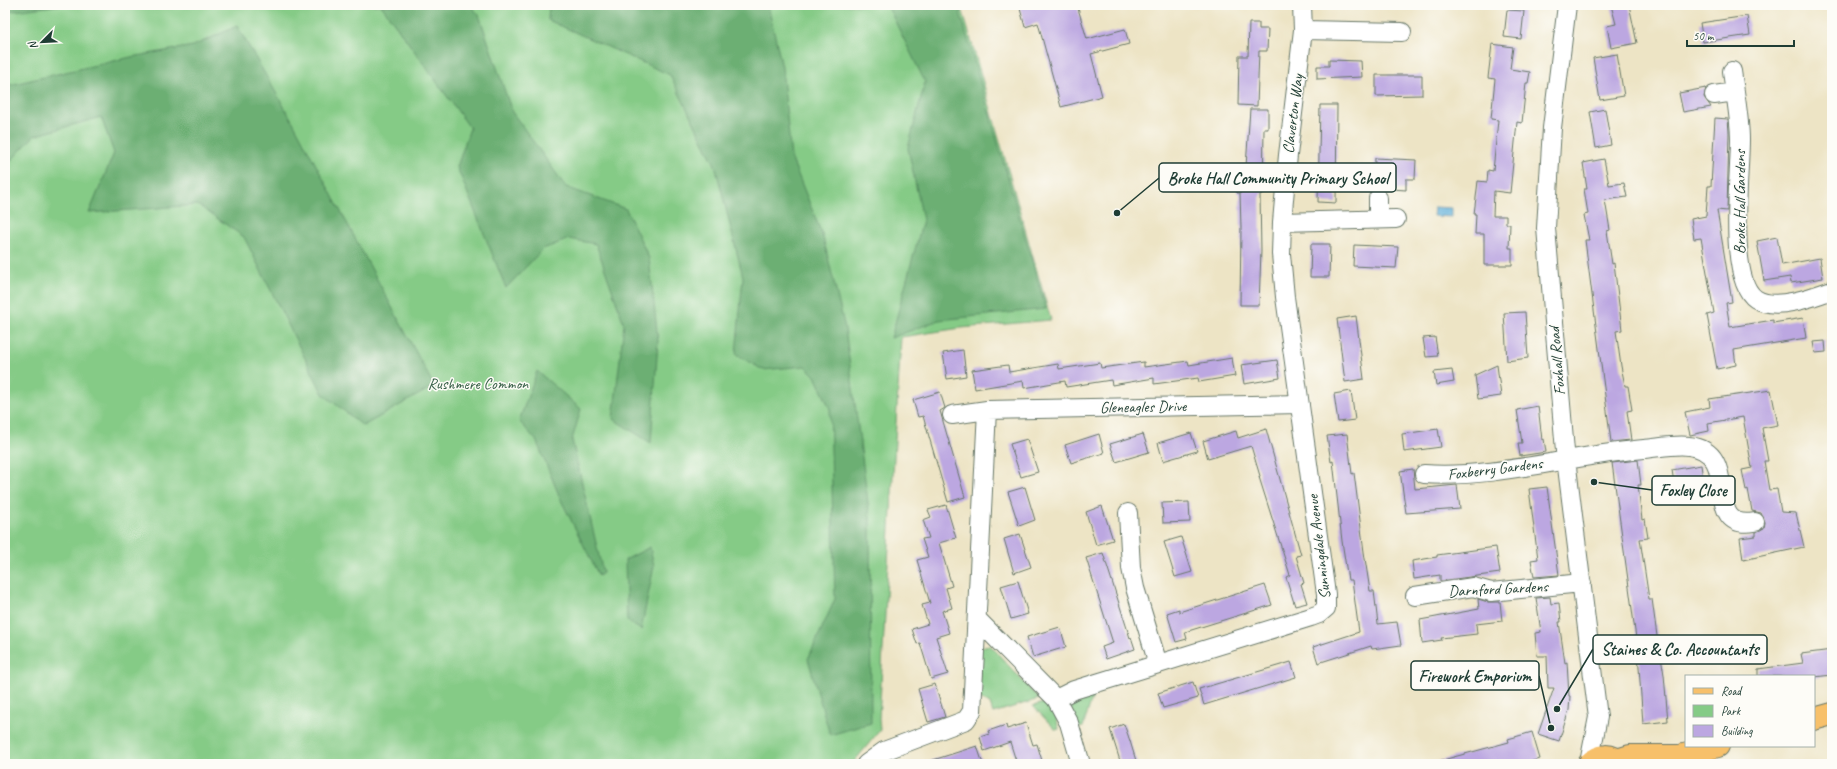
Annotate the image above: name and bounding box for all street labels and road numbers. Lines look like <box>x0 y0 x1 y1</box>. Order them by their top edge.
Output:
street label: Claverton Way <box>1278 72 1308 155</box>
street label: Broke Hall Gardens <box>1730 148 1750 254</box>
street label: Foxhall Road <box>1544 323 1570 396</box>
street label: Gleneagles Drive <box>1100 396 1188 418</box>
street label: Foxberry Gardens <box>1446 453 1545 485</box>
street label: Sunningdale Avenue <box>1302 492 1335 600</box>
street label: Darnford Gardens <box>1448 576 1550 602</box>

